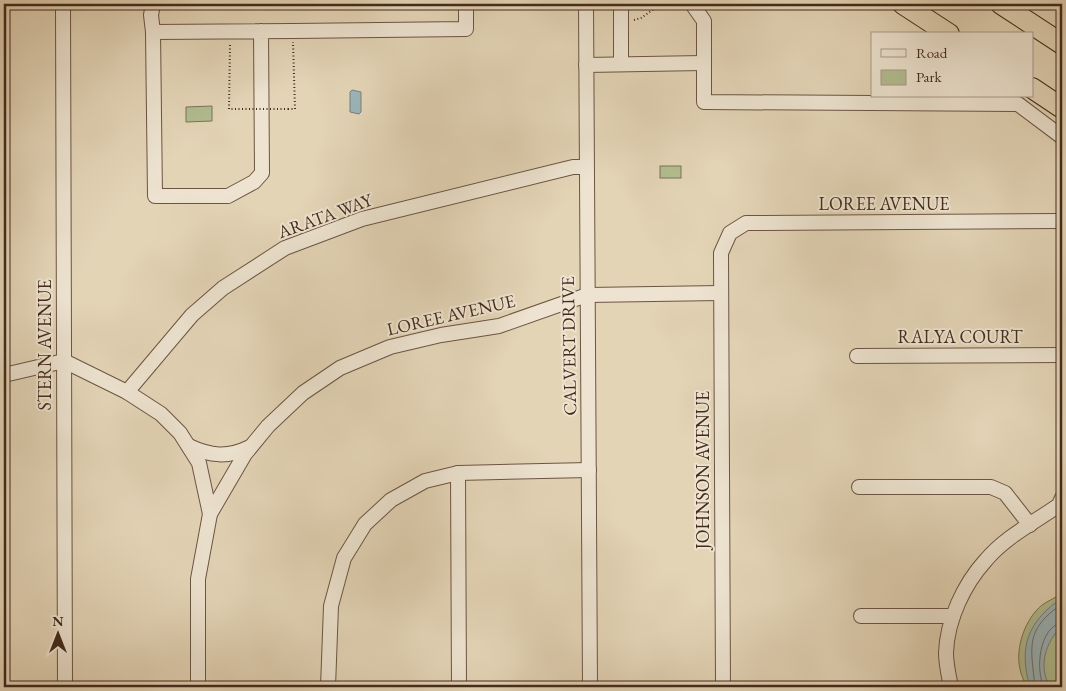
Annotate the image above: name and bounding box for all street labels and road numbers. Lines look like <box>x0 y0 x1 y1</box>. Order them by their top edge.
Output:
street label: ARATA WAY <box>273 187 377 244</box>
street label: LOREE AVENUE <box>819 192 949 215</box>
street label: CALVERT DRIVE <box>556 276 581 416</box>
street label: STERN AVENUE <box>33 279 56 411</box>
street label: LOREE AVENUE <box>385 289 517 340</box>
street label: RALYA COURT <box>898 325 1023 348</box>
street label: JOHNSON AVENUE <box>691 391 714 551</box>

